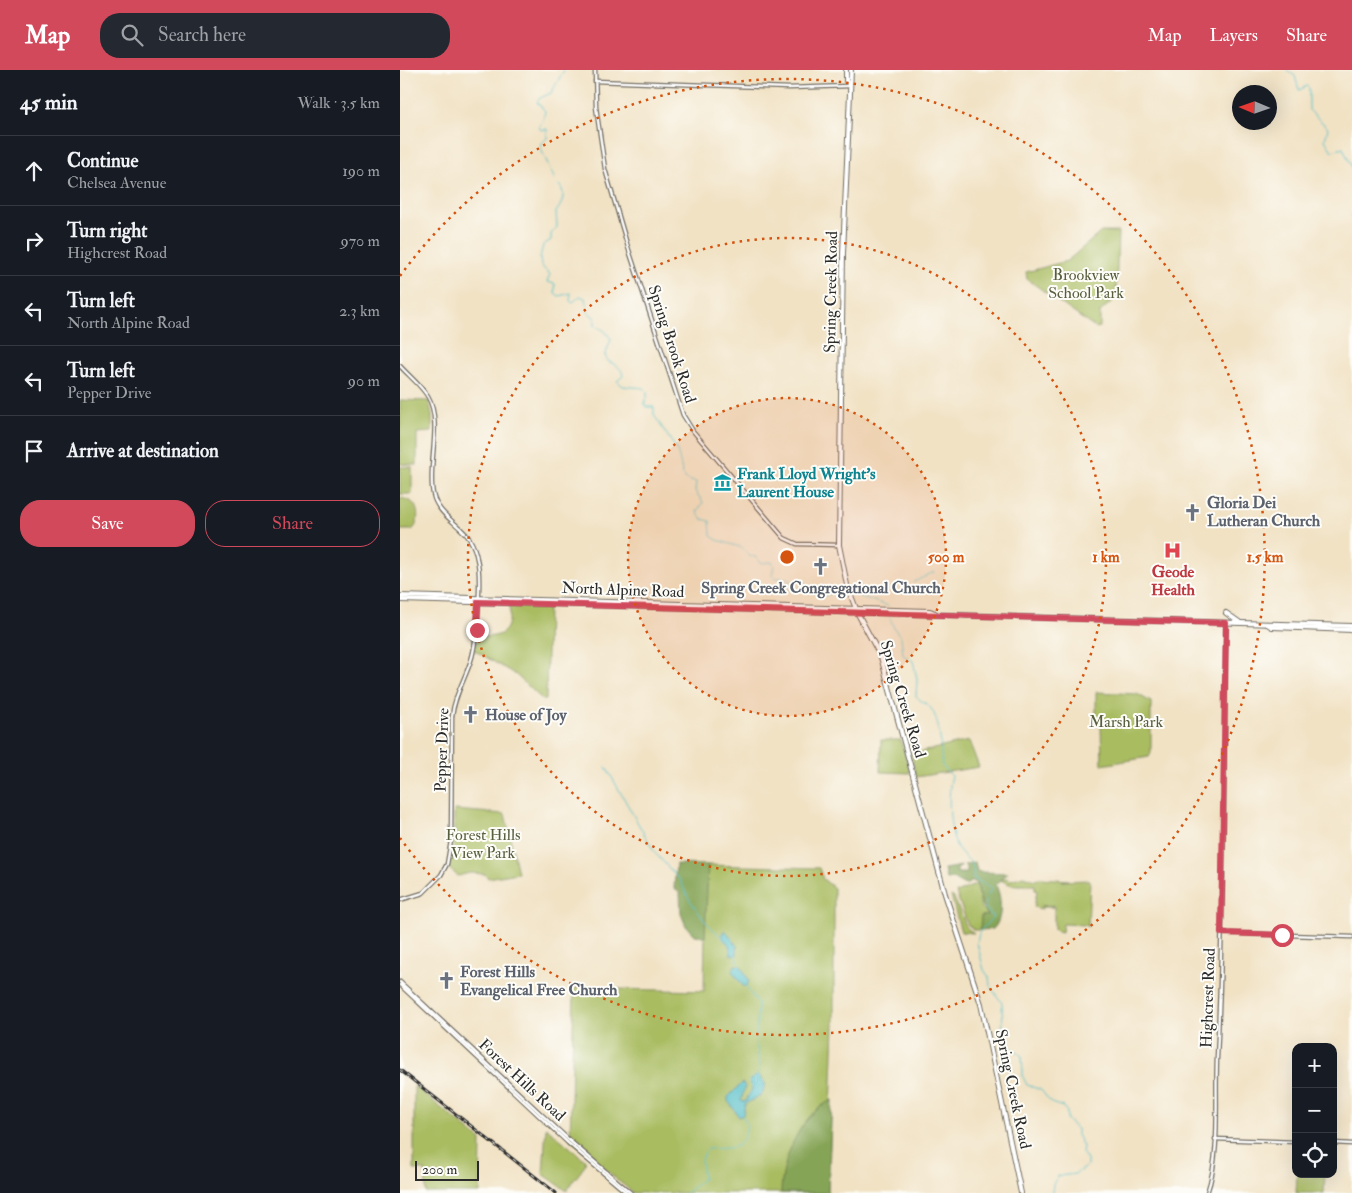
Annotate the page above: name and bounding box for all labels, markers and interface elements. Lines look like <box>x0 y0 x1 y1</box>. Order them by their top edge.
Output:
search box <box>100 13 450 58</box>
text: Map <box>25 20 70 51</box>
icon: search <box>118 21 146 49</box>
text: Search here <box>158 23 246 47</box>
text: Map <box>1148 24 1182 47</box>
text: Layers <box>1210 24 1258 47</box>
text: Share <box>1286 24 1327 47</box>
north arrow <box>1232 85 1277 130</box>
text: 45 min <box>20 89 78 116</box>
text: Walk · 3.5 km <box>297 93 380 113</box>
text: Continue <box>67 149 138 173</box>
icon: ahead <box>20 157 48 185</box>
text: 190 m <box>342 161 380 181</box>
text: Chelsea Avenue <box>67 173 166 193</box>
text: Turn right <box>67 219 147 243</box>
icon: right <box>20 227 48 255</box>
text: 970 m <box>341 231 380 251</box>
street label: Spring Creek Road <box>820 231 843 353</box>
text: Highcrest Road <box>67 243 167 263</box>
park label: Brookview School Park <box>1048 265 1124 303</box>
street label: Spring Brook Road <box>643 283 701 406</box>
text: Turn left <box>67 289 135 313</box>
icon: left <box>20 297 48 325</box>
text: 2.3 km <box>339 301 380 321</box>
text: North Alpine Road <box>67 313 190 333</box>
text: Turn left <box>67 359 135 383</box>
icon: left <box>20 367 48 395</box>
text: 90 m <box>348 371 380 391</box>
text: Pepper Drive <box>67 383 151 403</box>
icon: arrive <box>20 437 48 465</box>
text: Arrive at destination <box>67 439 219 463</box>
place label: Frank Lloyd Wright's Laurent House <box>737 464 876 502</box>
museum icon: Frank Lloyd Wright's Laurent House <box>713 473 733 493</box>
place label: Gloria Dei Lutheran Church <box>1207 493 1321 531</box>
button: Save <box>20 500 195 547</box>
button: Share <box>205 500 380 547</box>
church icon: Gloria Dei Lutheran Church <box>1183 502 1203 522</box>
hospital icon: Geode Health <box>1163 541 1183 561</box>
centre of rings <box>778 548 796 566</box>
text: 500 m <box>928 548 965 567</box>
text: 1 km <box>1092 548 1120 567</box>
text: 1.5 km <box>1247 548 1284 567</box>
church icon: Spring Creek Congregational Church <box>811 557 831 577</box>
place label: Geode Health <box>1151 562 1195 600</box>
street label: North Alpine Road <box>561 578 685 603</box>
place label: Spring Creek Congregational Church <box>701 578 941 599</box>
route end <box>466 619 489 642</box>
street label: Spring Creek Road <box>875 638 930 761</box>
church icon: House of Joy <box>461 705 481 725</box>
place label: House of Joy <box>485 705 567 726</box>
street label: Pepper Drive <box>431 707 454 793</box>
park label: Marsh Park <box>1089 712 1163 732</box>
park label: Forest Hills View Park <box>445 825 521 863</box>
route start <box>1271 924 1294 947</box>
street label: Highcrest Road <box>1196 947 1220 1048</box>
place label: Forest Hills Evangelical Free Church <box>460 962 618 1001</box>
church icon: Forest Hills Evangelical Free Church <box>436 971 456 991</box>
street label: Spring Creek Road <box>990 1027 1035 1151</box>
street label: Forest Hills Road <box>474 1035 570 1126</box>
map controls <box>1292 1043 1337 1178</box>
button: + <box>1292 1043 1337 1088</box>
button: − <box>1292 1088 1337 1133</box>
button: locate <box>1292 1133 1337 1178</box>
scale bar <box>415 1158 479 1181</box>
text: 200 m <box>422 1161 457 1178</box>

